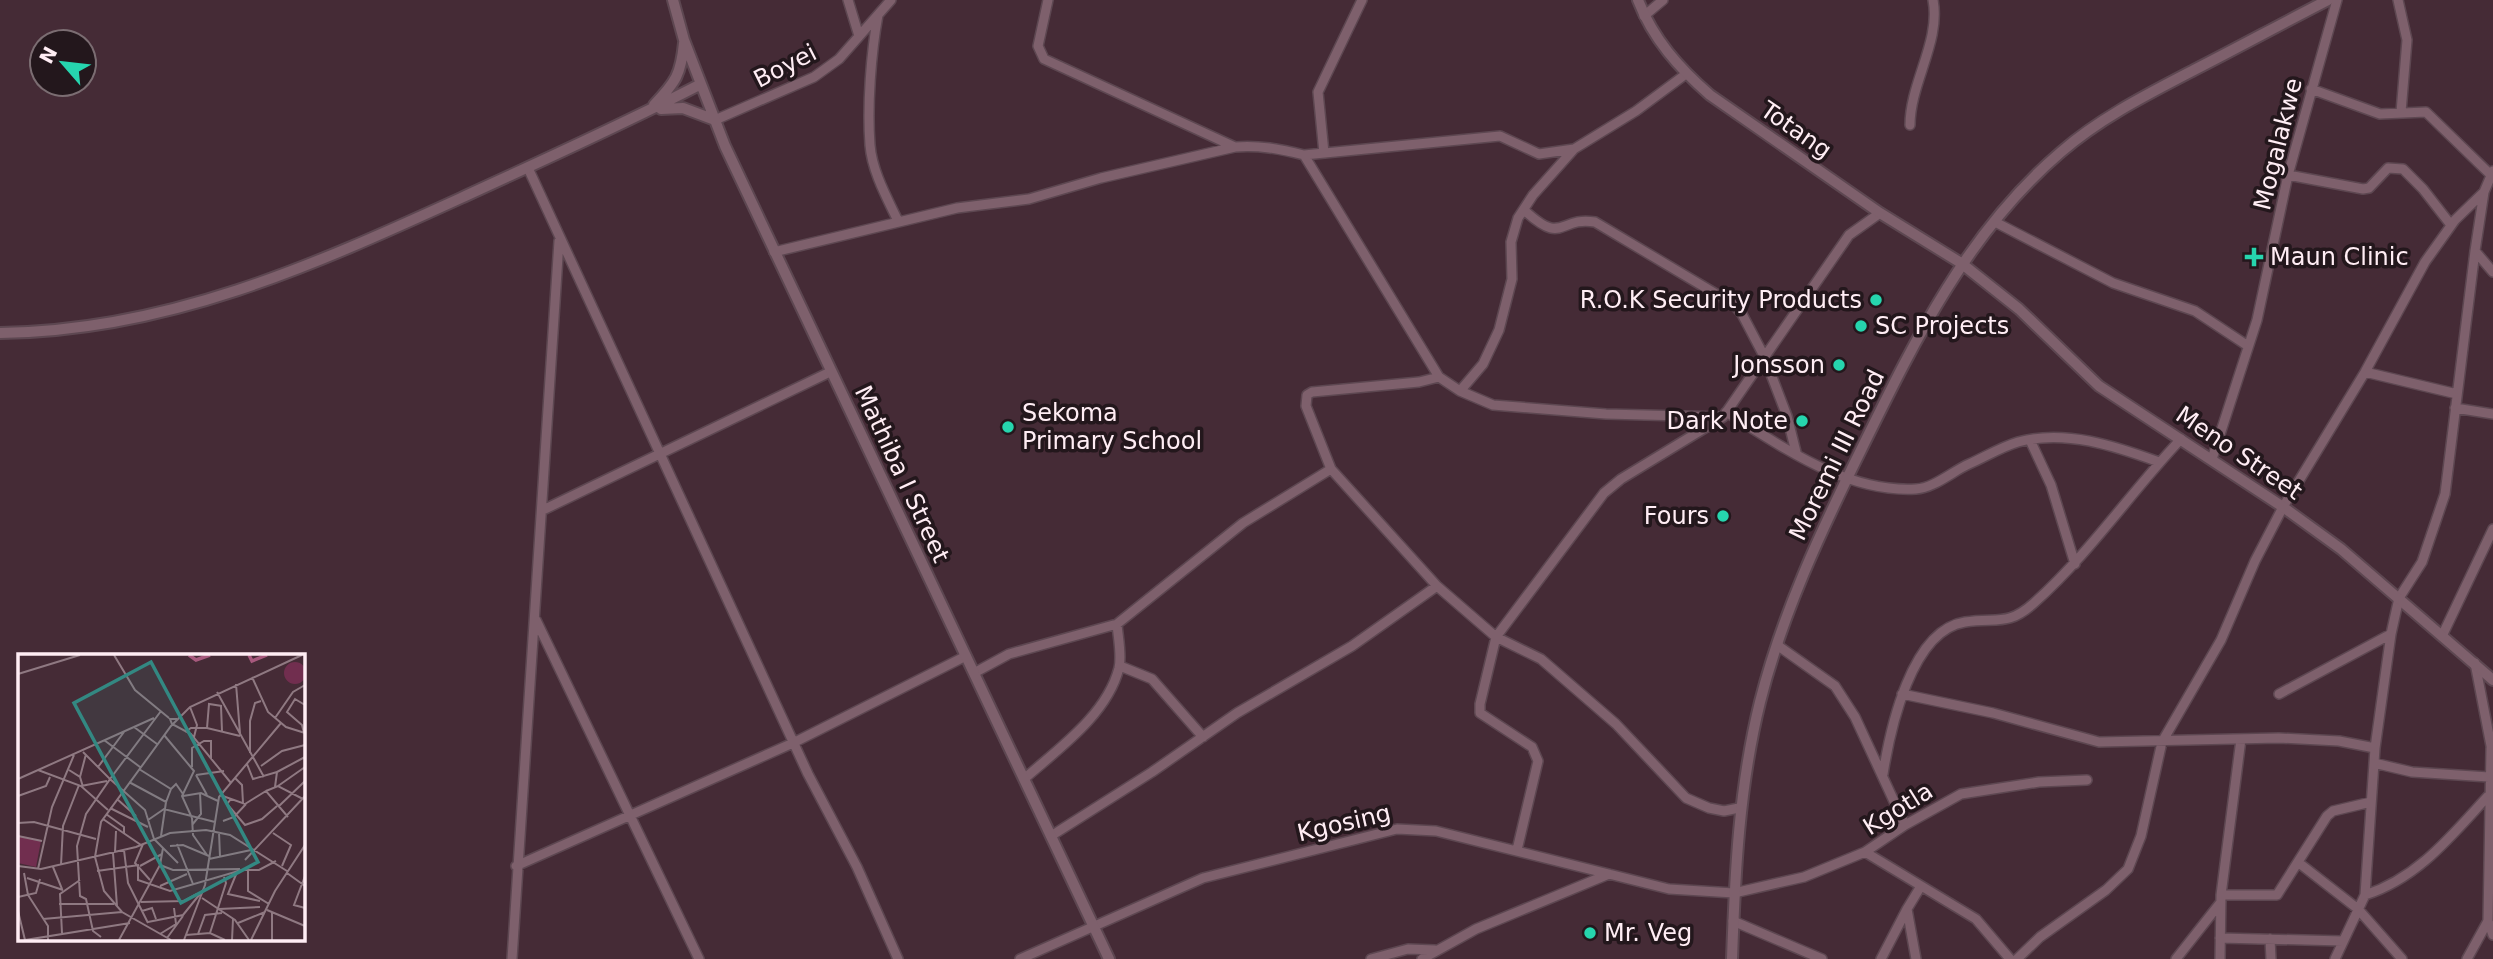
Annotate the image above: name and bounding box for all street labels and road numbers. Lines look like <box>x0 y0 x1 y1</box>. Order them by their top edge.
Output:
street label: Boyei <box>749 38 821 94</box>
street label: Mogalakwe <box>2248 75 2308 213</box>
street label: Totang <box>1754 95 1837 164</box>
street label: Moremi III Road <box>1784 365 1890 545</box>
street label: Mathiba I Street <box>849 381 955 567</box>
street label: Meno Street <box>2171 401 2307 505</box>
street label: Kgotla <box>1858 777 1938 841</box>
street label: Kgosing <box>1294 799 1394 847</box>

